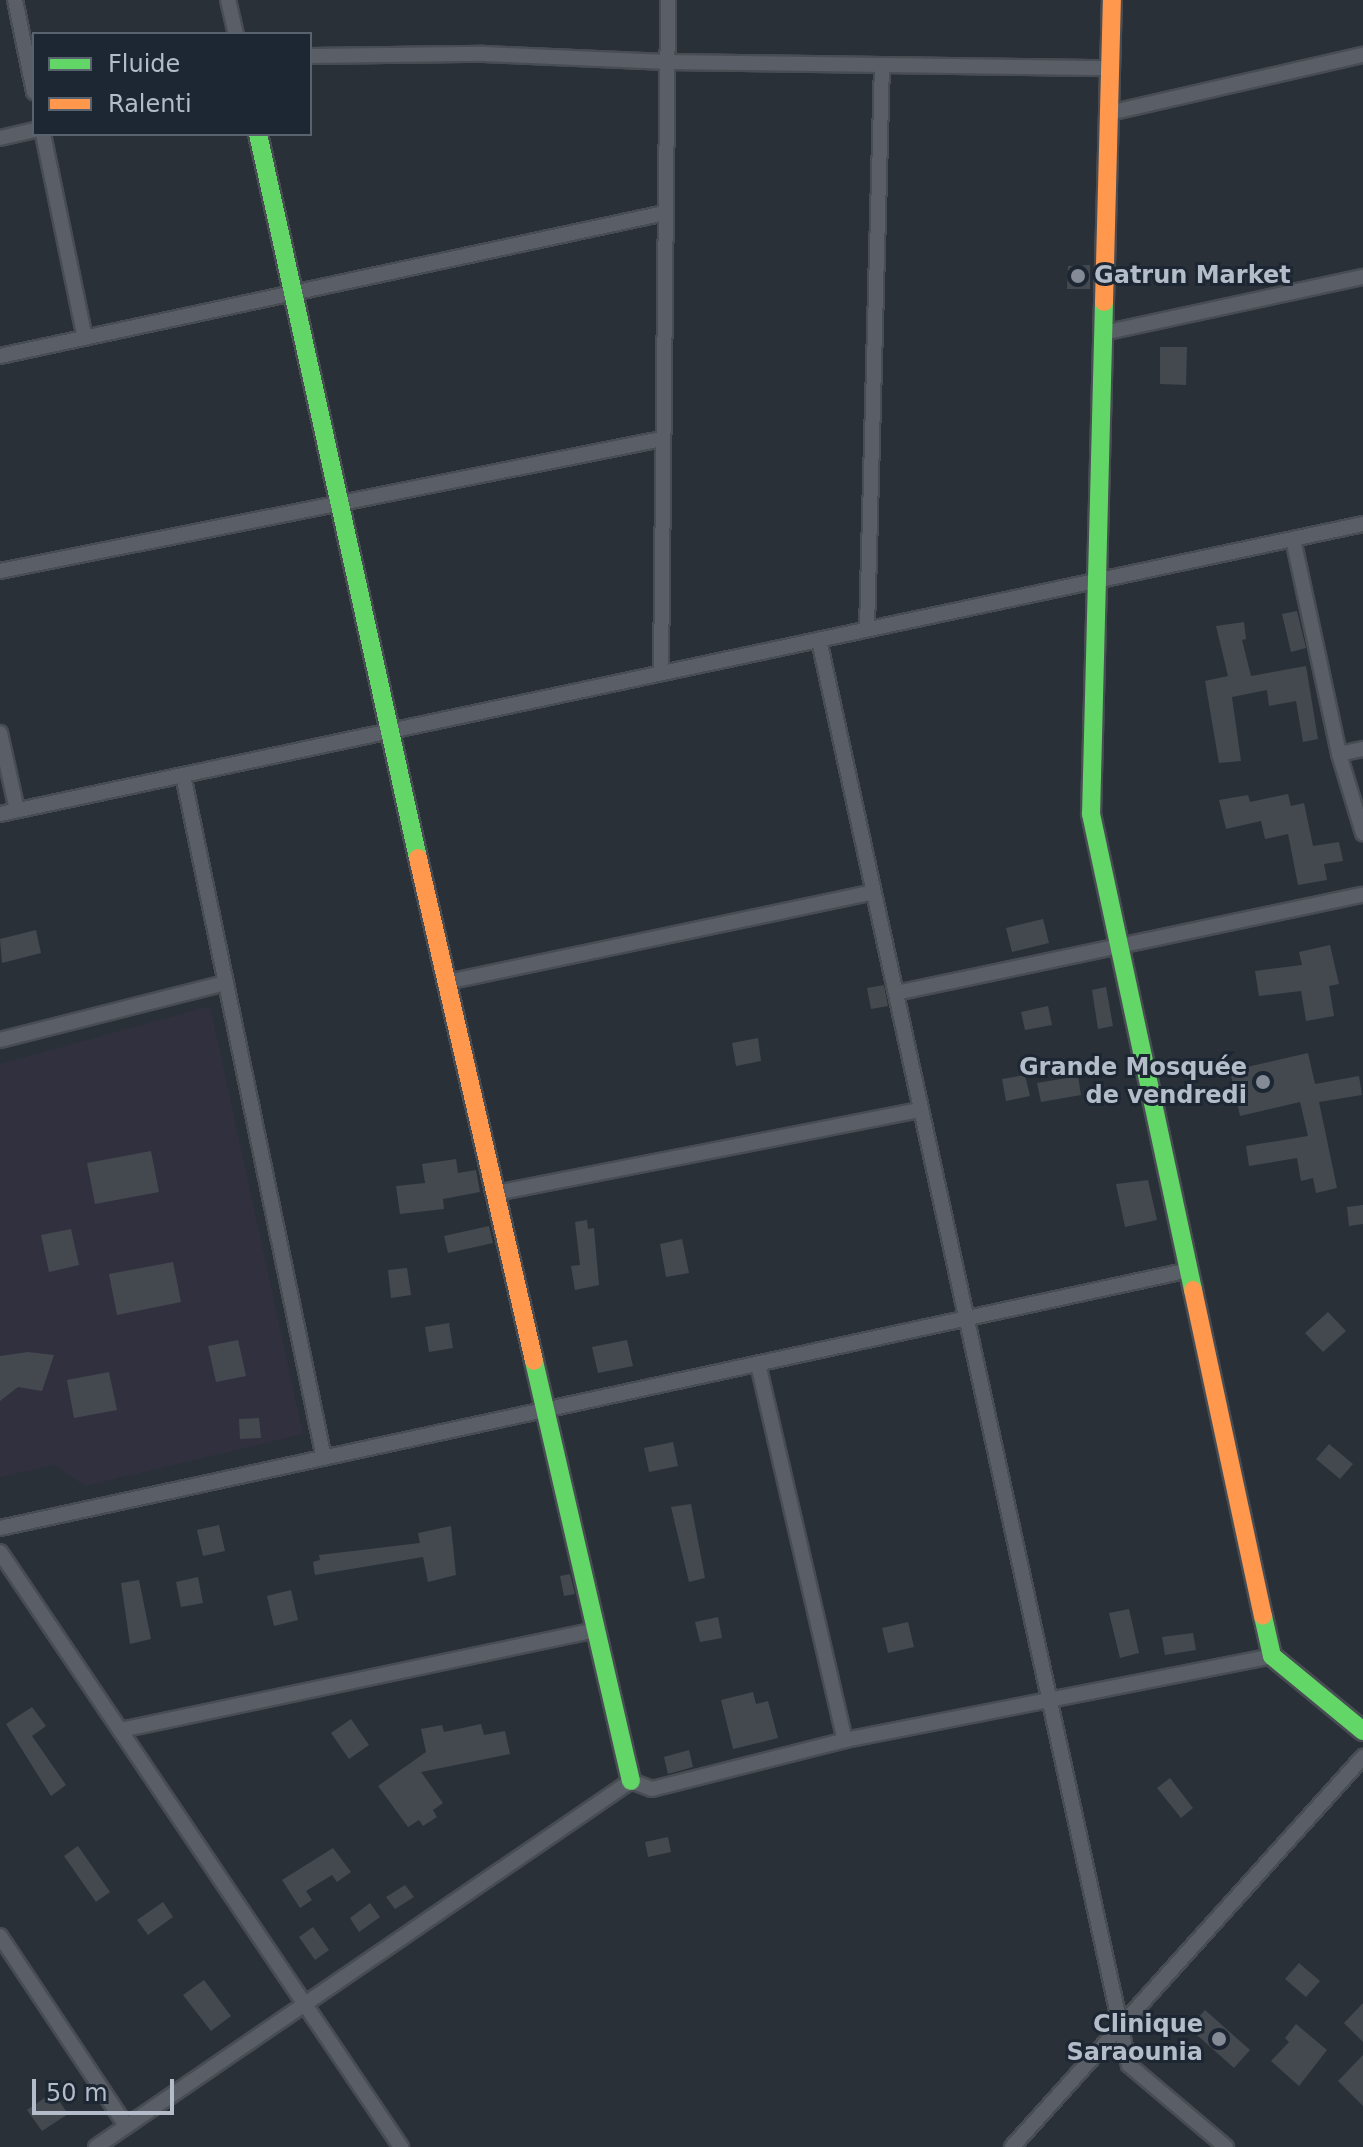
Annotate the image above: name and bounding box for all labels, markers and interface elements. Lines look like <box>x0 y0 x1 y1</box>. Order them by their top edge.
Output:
legend <box>32 32 312 136</box>
text: Fluide <box>108 50 180 78</box>
text: Ralenti <box>108 90 192 118</box>
place label: Gatrun Market <box>1094 262 1291 290</box>
marker: Gatrun Market <box>1069 267 1087 285</box>
place label: Grande Mosquée de vendredi <box>1019 1054 1247 1110</box>
marker: Grande Mosquée de vendredi <box>1254 1073 1272 1091</box>
place label: Clinique Saraounia <box>1066 2011 1203 2067</box>
marker: Clinique Saraounia <box>1210 2030 1228 2048</box>
scale bar <box>36 2063 178 2113</box>
text: 50 m <box>46 2079 108 2107</box>

